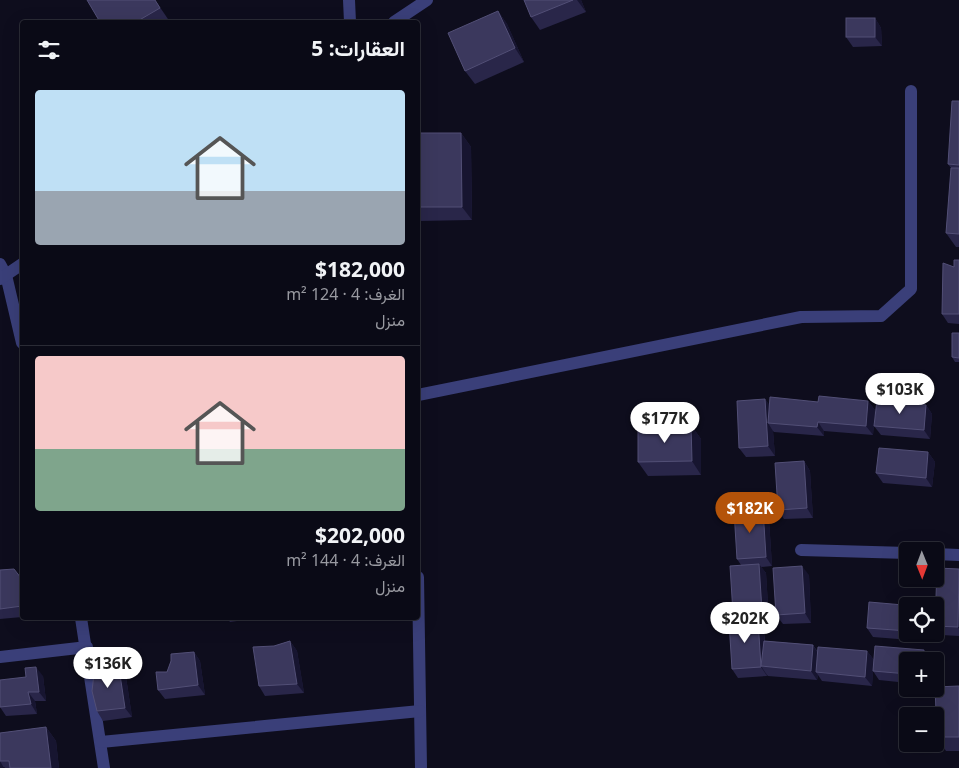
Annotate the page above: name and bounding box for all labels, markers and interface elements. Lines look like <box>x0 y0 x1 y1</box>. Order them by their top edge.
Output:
text: العقارات: 5 <box>311 34 405 62</box>
icon: filters <box>35 36 63 64</box>
icon: home <box>175 123 265 213</box>
text: $182,000 <box>315 255 405 283</box>
text: الغرف: 4 · 124 m² <box>286 283 405 305</box>
text: منزل <box>375 309 405 331</box>
pin: $103K <box>865 372 935 415</box>
text: $103K <box>876 378 924 400</box>
icon: home <box>175 388 265 478</box>
pin: $177K <box>630 402 700 444</box>
text: $177K <box>641 407 689 429</box>
pin: $182K <box>715 492 785 534</box>
text: $182K <box>726 497 774 519</box>
text: $202,000 <box>315 521 405 549</box>
north arrow <box>899 542 944 588</box>
map controls <box>899 542 944 752</box>
text: الغرف: 4 · 144 m² <box>286 549 405 571</box>
text: منزل <box>375 575 405 597</box>
button: locate <box>899 597 944 642</box>
pin: $202K <box>710 602 780 644</box>
text: $202K <box>721 607 769 629</box>
pin: $136K <box>73 646 143 689</box>
text: $136K <box>84 652 132 674</box>
button: + <box>899 652 944 697</box>
button: − <box>899 707 944 752</box>

